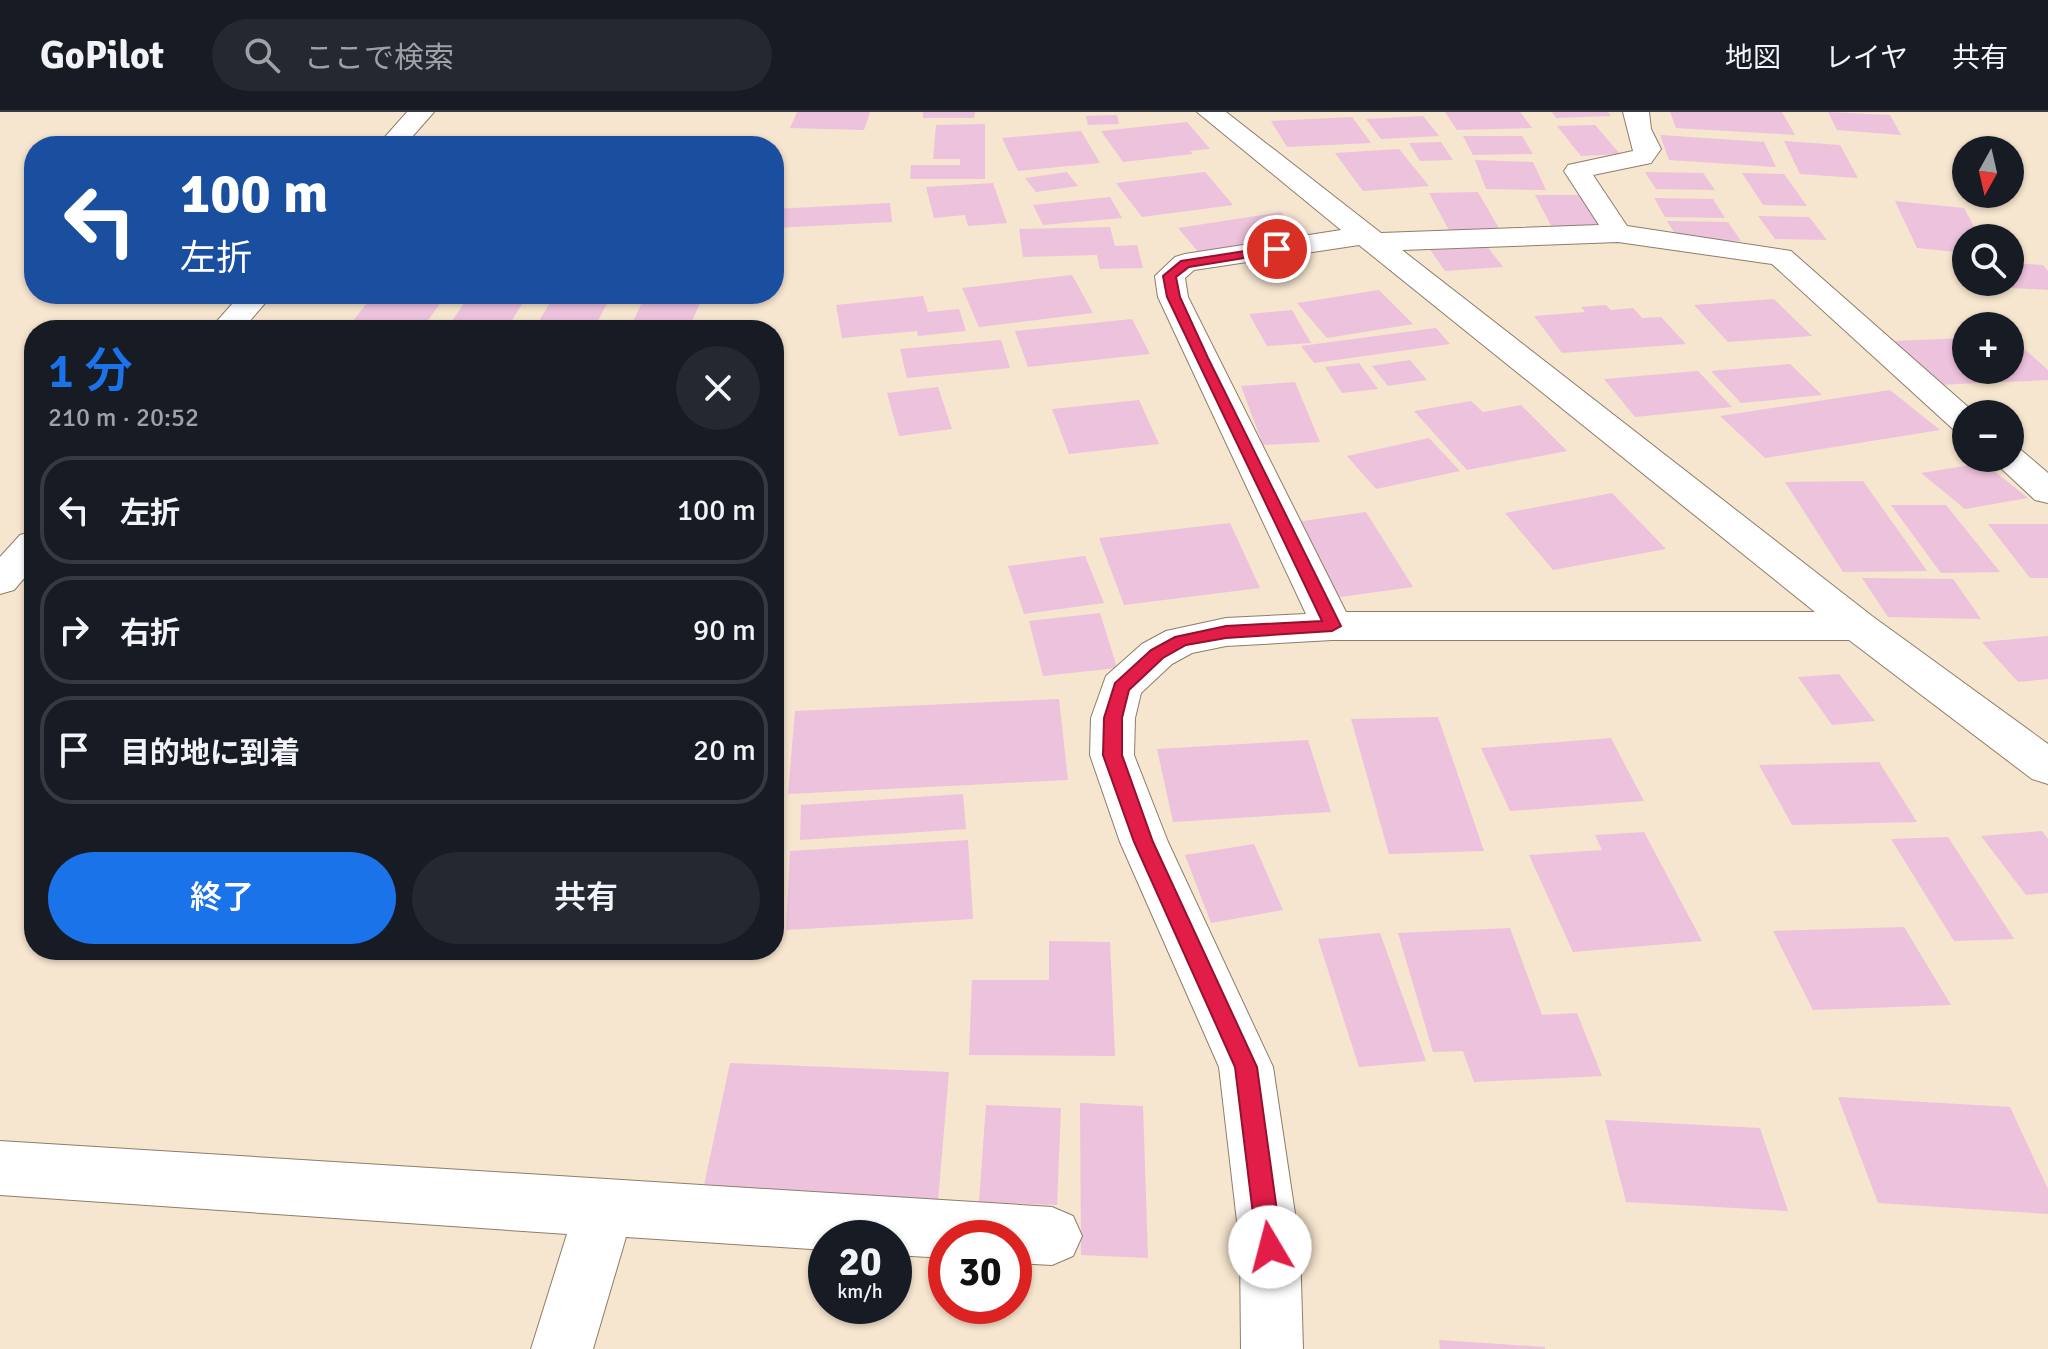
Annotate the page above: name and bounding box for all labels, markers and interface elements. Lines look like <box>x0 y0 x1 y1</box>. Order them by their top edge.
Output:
search box <box>212 19 772 91</box>
text: GoPilot <box>40 32 164 79</box>
icon: search <box>240 33 284 77</box>
text: ここで検索 <box>304 40 454 77</box>
text: 地図 <box>1725 41 1781 75</box>
text: レイヤ <box>1825 41 1908 75</box>
text: 共有 <box>1952 41 2008 75</box>
north arrow <box>1952 136 2024 208</box>
map controls <box>1952 136 2024 472</box>
text: 100 m <box>180 159 328 228</box>
icon: left <box>48 168 152 272</box>
pin <box>1243 215 1311 283</box>
button: search <box>1952 224 2024 296</box>
icon: arrive <box>1255 227 1299 271</box>
text: 左折 <box>180 236 252 281</box>
button: + <box>1952 312 2024 384</box>
text: 1 分 <box>48 342 132 401</box>
button: close <box>676 346 760 430</box>
button: − <box>1952 400 2024 472</box>
text: 210 m · 20:52 <box>48 402 199 434</box>
icon: left <box>52 488 96 532</box>
text: 100 m <box>677 492 756 529</box>
text: 左折 <box>120 495 180 532</box>
icon: right <box>52 608 96 652</box>
text: 90 m <box>693 612 756 649</box>
text: 右折 <box>120 615 180 652</box>
icon: arrive <box>52 728 96 772</box>
text: 20 m <box>693 732 756 769</box>
text: 目的地に到着 <box>120 735 300 772</box>
button: 終了 <box>48 852 396 944</box>
button: 共有 <box>412 852 760 944</box>
position arrow <box>1228 1205 1312 1289</box>
speed limit sign: 30 <box>928 1220 1032 1324</box>
text: 20 <box>838 1237 882 1287</box>
text: km/h <box>837 1279 883 1304</box>

